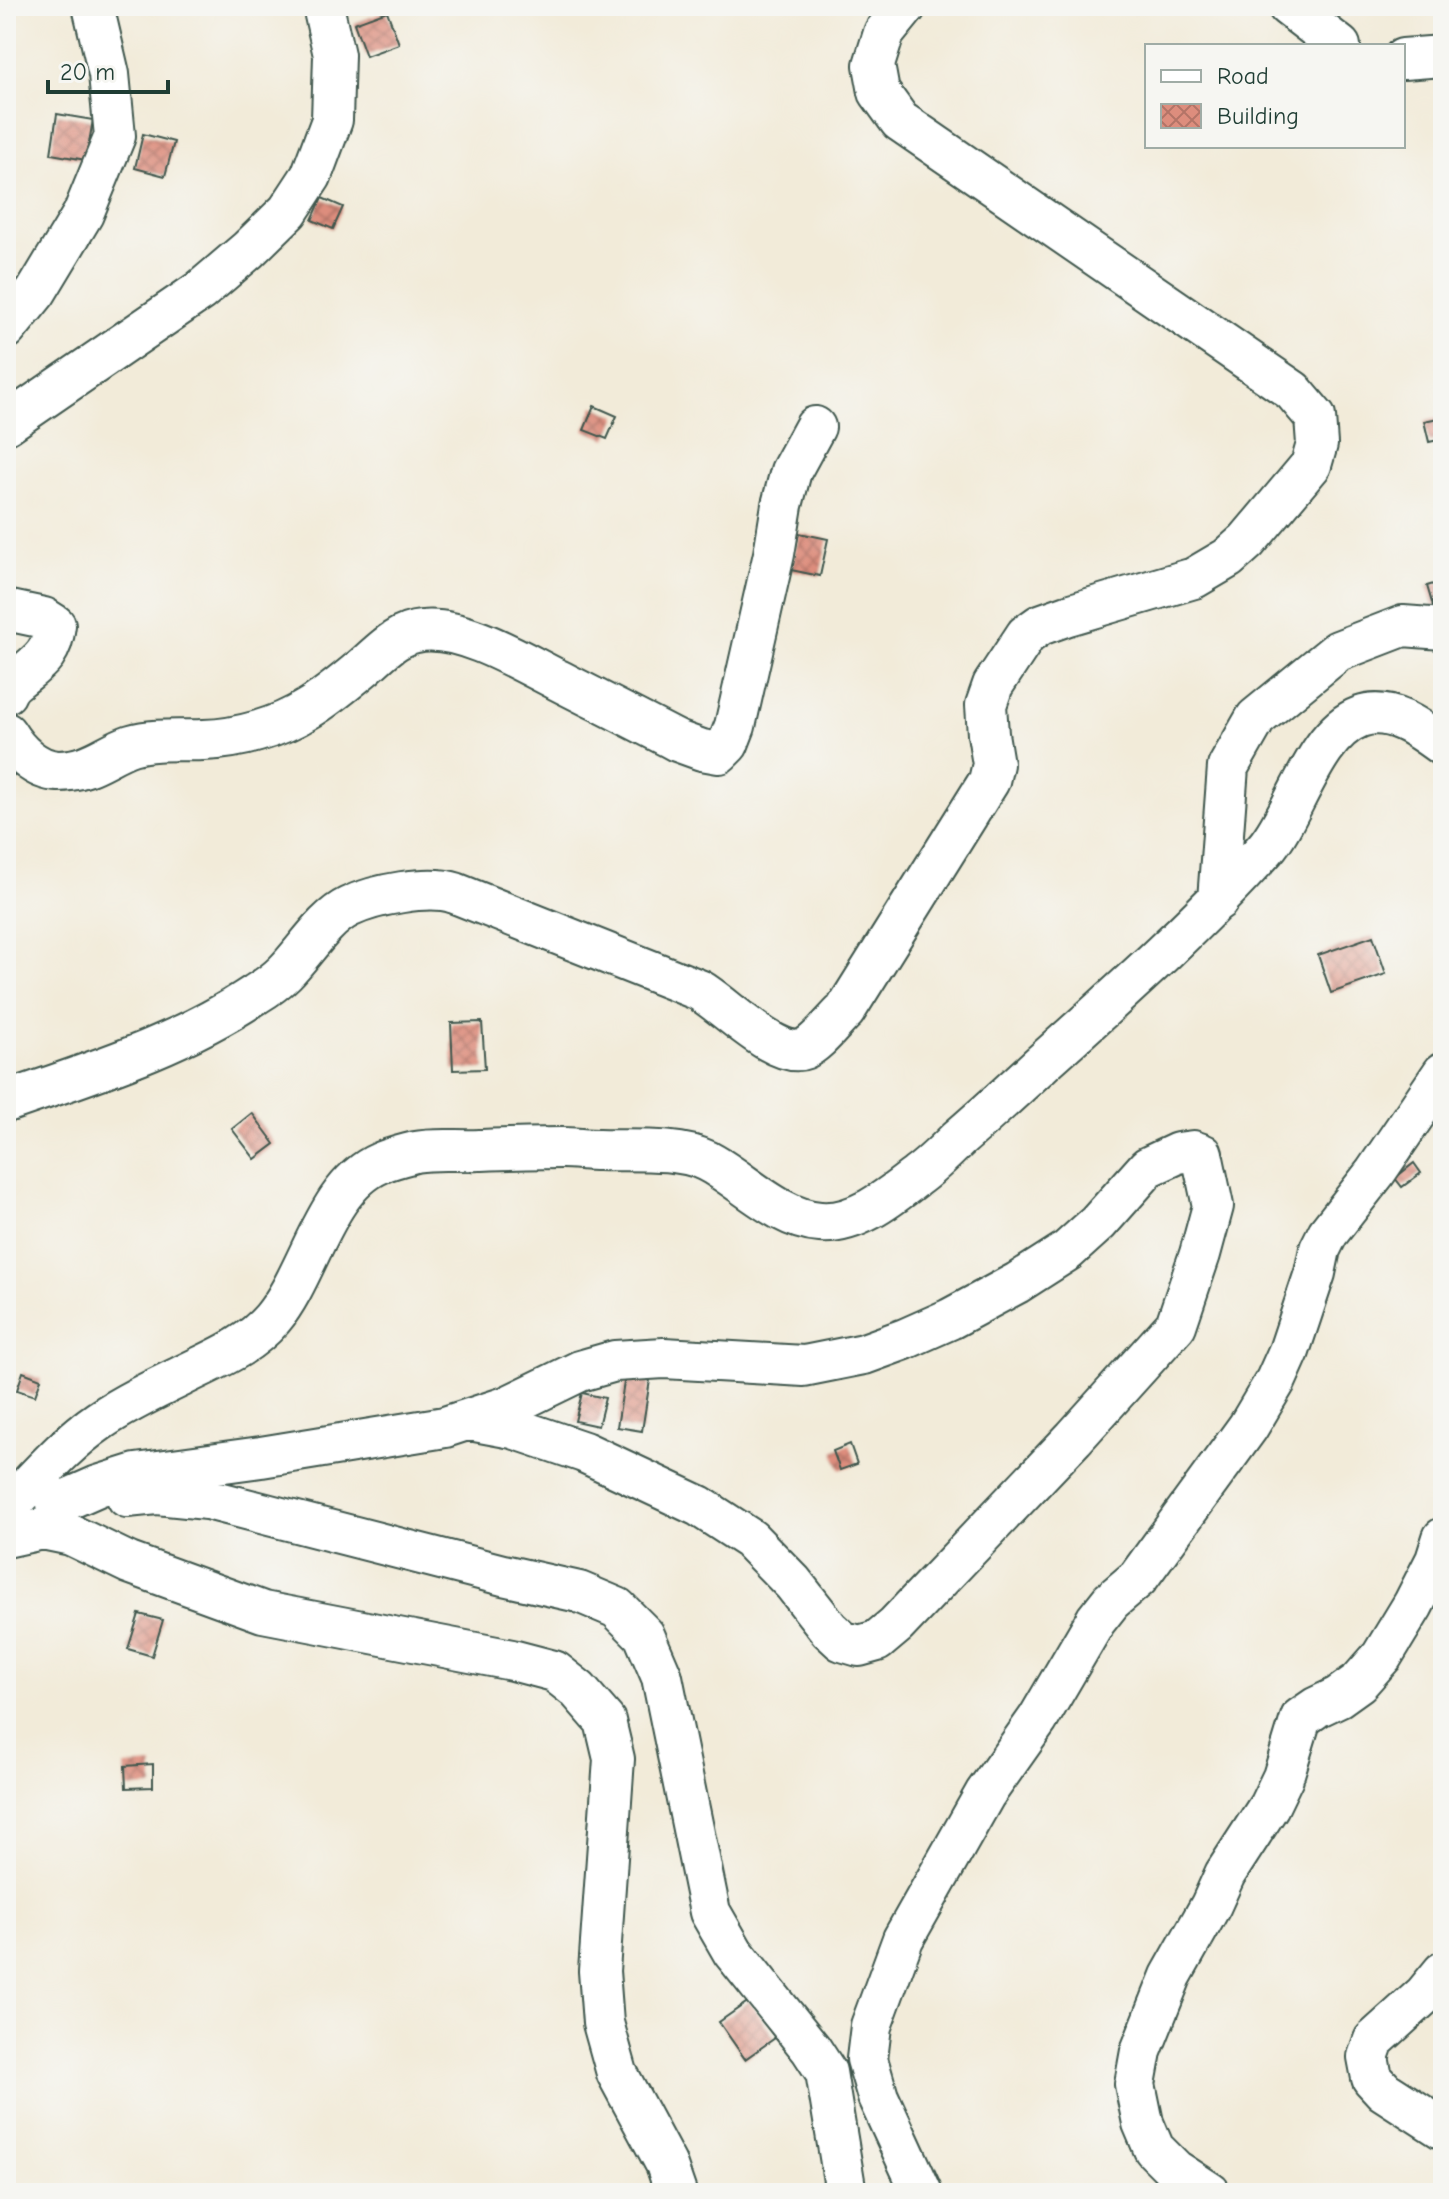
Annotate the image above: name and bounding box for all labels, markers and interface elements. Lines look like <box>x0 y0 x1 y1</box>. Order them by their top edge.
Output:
scale bar <box>48 44 168 94</box>
legend <box>1145 44 1405 148</box>
text: 20 m <box>60 58 115 86</box>
text: Road <box>1217 62 1269 90</box>
text: Building <box>1217 102 1299 130</box>

